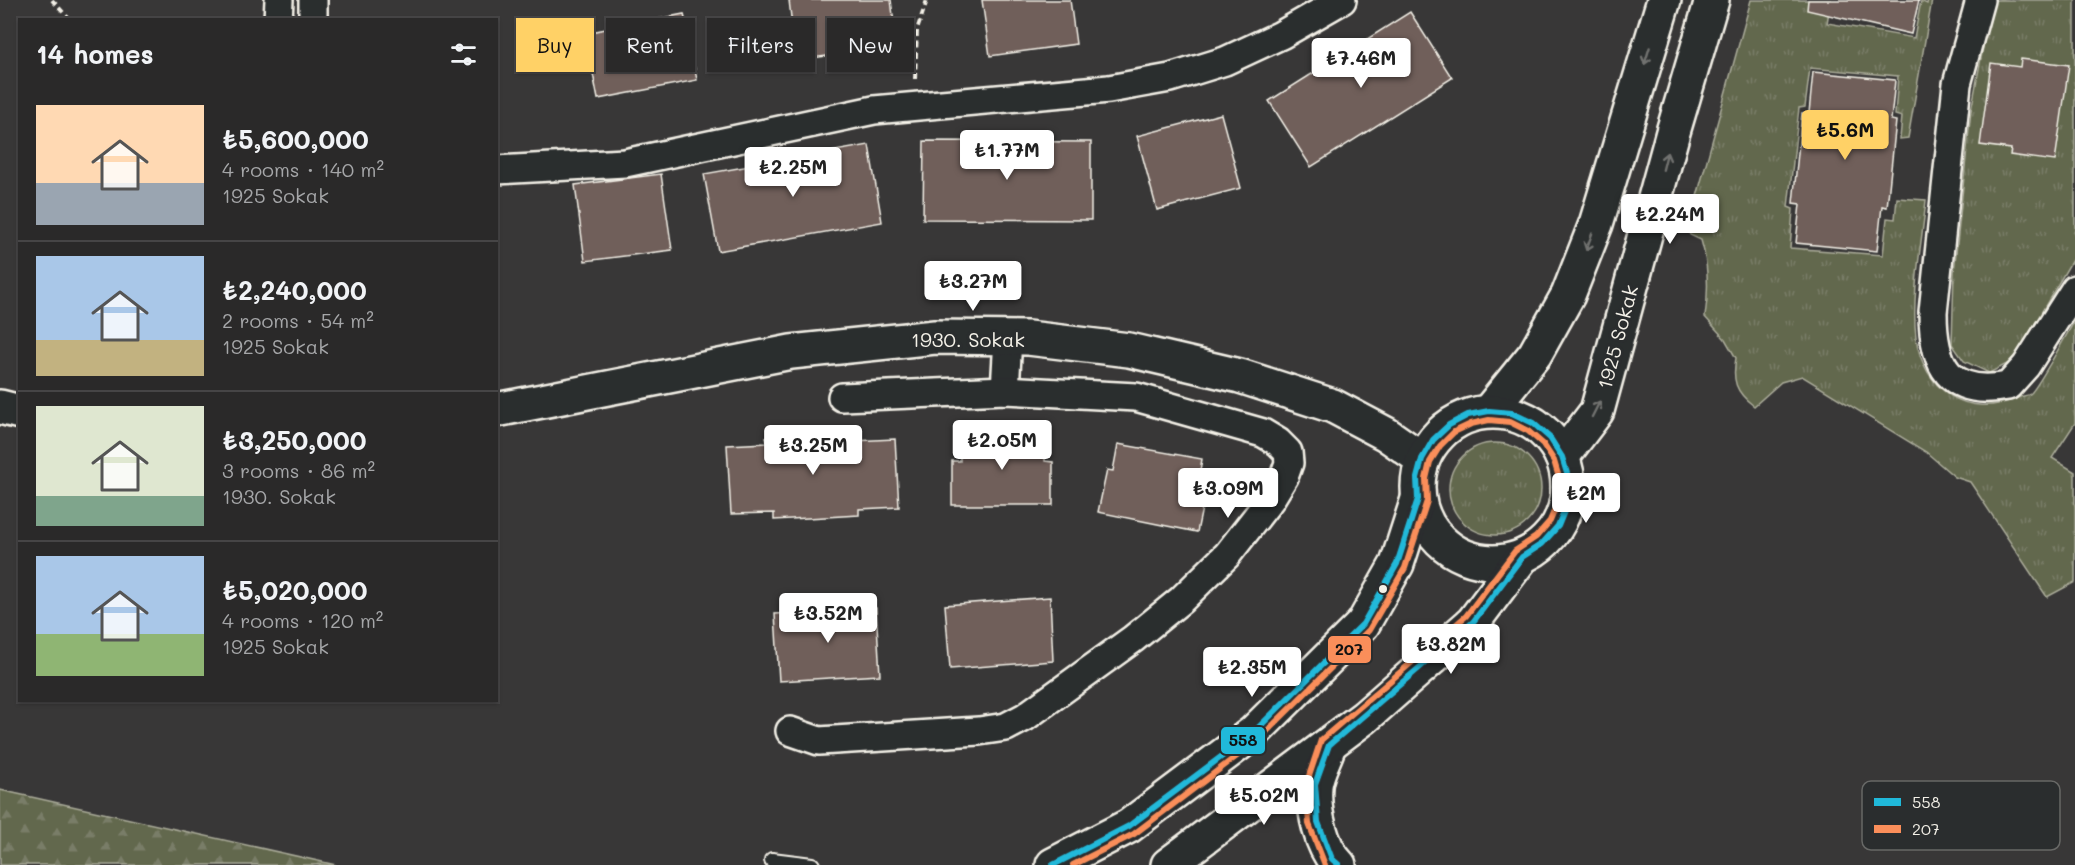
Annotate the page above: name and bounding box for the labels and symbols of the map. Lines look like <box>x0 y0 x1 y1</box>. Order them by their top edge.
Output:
pin: ₺7.46M <box>1312 38 1410 89</box>
one-way arrow <box>1641 46 1652 65</box>
pin: ₺5.6M <box>1803 110 1887 161</box>
pin: ₺1.77M <box>958 130 1056 181</box>
pin: ₺2.25M <box>744 147 842 198</box>
one-way arrow <box>1660 152 1672 171</box>
pin: ₺2.24M <box>1621 194 1719 245</box>
one-way arrow <box>1583 232 1594 251</box>
pin: ₺3.27M <box>924 261 1022 312</box>
street label: 1925 Sokak <box>1591 282 1643 392</box>
street label: 1930. Sokak <box>911 326 1025 352</box>
one-way arrow <box>1590 401 1602 418</box>
pin: ₺2.05M <box>953 420 1051 471</box>
pin: ₺3.25M <box>764 425 862 476</box>
pin: ₺3.09M <box>1179 468 1277 519</box>
pin: ₺2M <box>1557 473 1615 524</box>
unlabelled marker <box>1377 583 1389 595</box>
pin: ₺3.52M <box>779 593 877 644</box>
pin: ₺3.82M <box>1402 624 1500 675</box>
line badge: 207 <box>1327 635 1372 664</box>
text: 207 <box>1335 638 1363 659</box>
pin: ₺2.35M <box>1203 647 1301 698</box>
line badge: 558 <box>1220 726 1266 755</box>
text: 558 <box>1229 729 1257 750</box>
pin: ₺5.02M <box>1215 775 1313 826</box>
legend <box>1862 781 2060 850</box>
text: 558 <box>1912 791 1941 812</box>
text: 207 <box>1912 818 1940 839</box>

